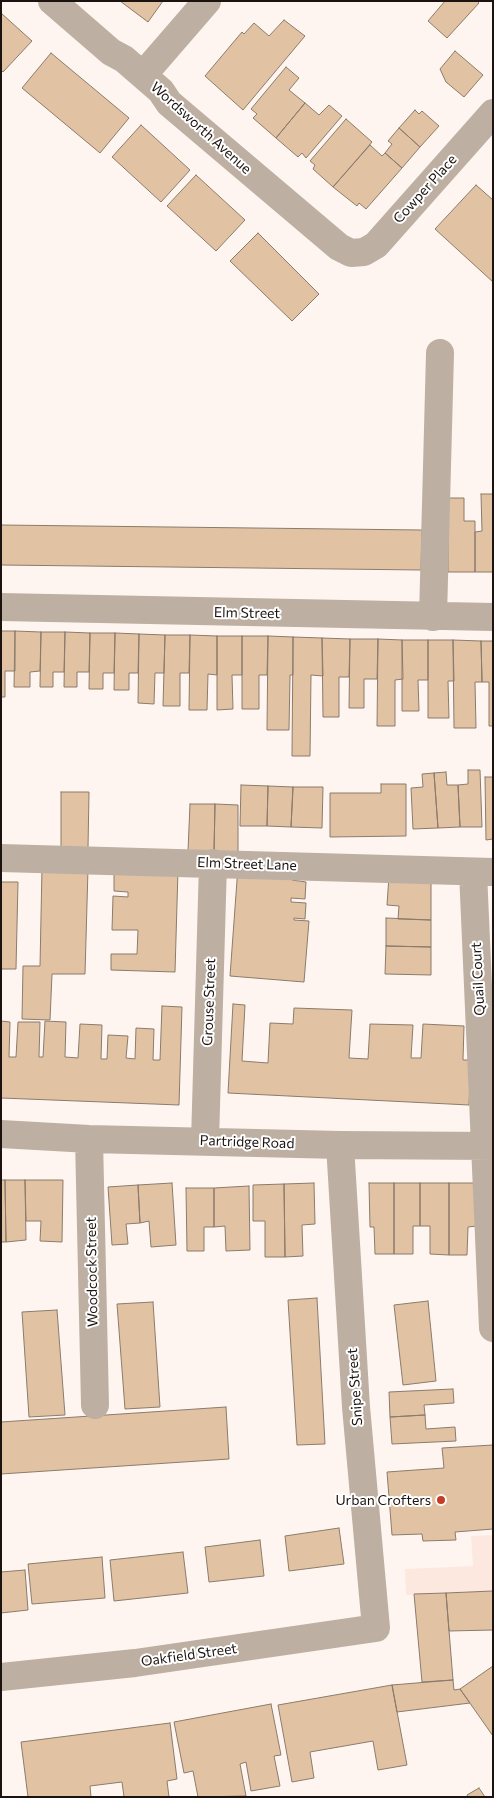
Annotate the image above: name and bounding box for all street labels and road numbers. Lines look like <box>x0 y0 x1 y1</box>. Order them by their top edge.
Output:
street label: Wordsworth Avenue <box>147 78 255 178</box>
street label: Cowper Place <box>390 151 460 227</box>
street label: Elm Street <box>214 604 280 622</box>
street label: Elm Street Lane <box>197 854 297 874</box>
street label: Quail Court <box>468 942 488 1016</box>
street label: Grouse Street <box>199 958 219 1046</box>
street label: Partridge Road <box>199 1132 295 1152</box>
street label: Woodcock Street <box>83 1217 101 1327</box>
street label: Snipe Street <box>344 1348 366 1426</box>
street label: Oakfield Street <box>140 1640 238 1670</box>

